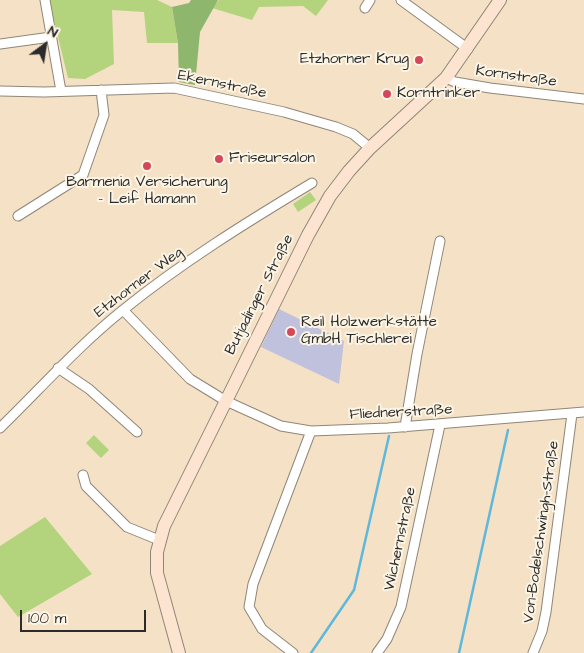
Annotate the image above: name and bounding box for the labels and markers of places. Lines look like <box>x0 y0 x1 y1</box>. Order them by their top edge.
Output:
place label: Etzhorner Krug <box>300 51 409 69</box>
marker: Etzhorner Krug <box>413 54 425 66</box>
place label: Korntrinker <box>397 85 480 103</box>
marker: Korntrinker <box>381 88 393 100</box>
place label: Friseursalon <box>229 150 315 168</box>
marker: Friseursalon <box>213 153 225 165</box>
marker: Barmenia Versicherung - Leif Hamann <box>141 160 153 172</box>
place label: Barmenia Versicherung - Leif Hamann <box>66 174 228 209</box>
place label: Reil Holzwerkstätte GmbH Tischlerei <box>301 314 437 349</box>
marker: Reil Holzwerkstätte GmbH Tischlerei <box>285 326 297 338</box>

